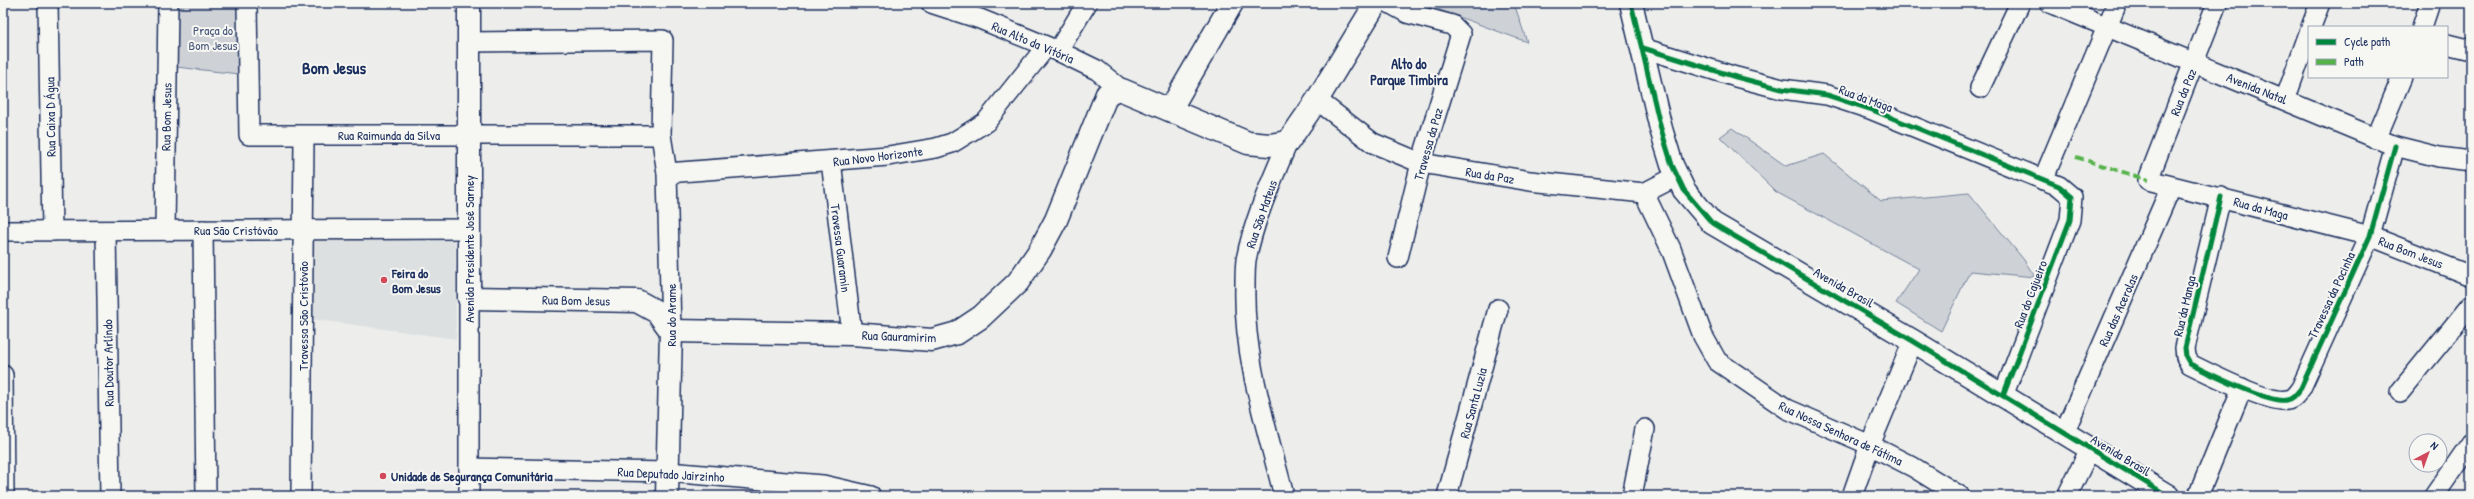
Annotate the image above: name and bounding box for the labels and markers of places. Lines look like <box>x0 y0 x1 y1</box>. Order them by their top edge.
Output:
place label: Feira do Bom Jesus <box>391 264 441 297</box>
marker: Feira do Bom Jesus <box>379 275 389 285</box>
place label: Unidade de Segurança Comunitária <box>391 467 553 486</box>
marker: Unidade de Segurança Comunitária <box>378 471 388 481</box>

